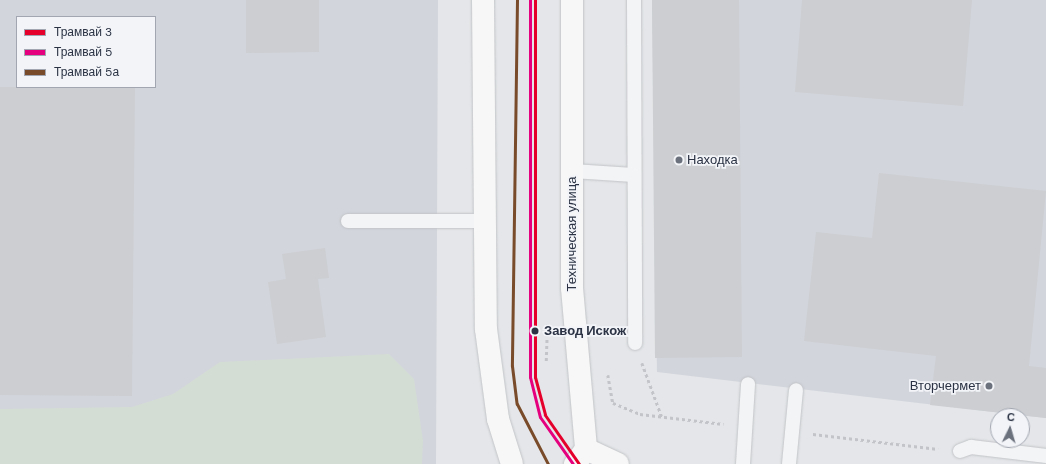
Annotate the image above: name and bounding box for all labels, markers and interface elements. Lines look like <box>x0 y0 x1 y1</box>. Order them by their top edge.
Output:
legend <box>16 16 156 88</box>
text: Трамвай 3 <box>54 24 112 40</box>
text: Трамвай 5 <box>54 44 112 60</box>
text: Трамвай 5а <box>54 64 119 80</box>
place label: Находка <box>687 152 738 168</box>
marker: Находка <box>674 155 684 165</box>
street label: Техническая улица <box>564 176 580 292</box>
place label: Завод Искож <box>544 323 626 339</box>
marker: Завод Искож <box>529 325 541 337</box>
place label: Вторчермет <box>910 378 981 394</box>
marker: Вторчермет <box>984 381 994 391</box>
north arrow <box>990 408 1030 448</box>
text: С <box>1006 410 1016 424</box>

